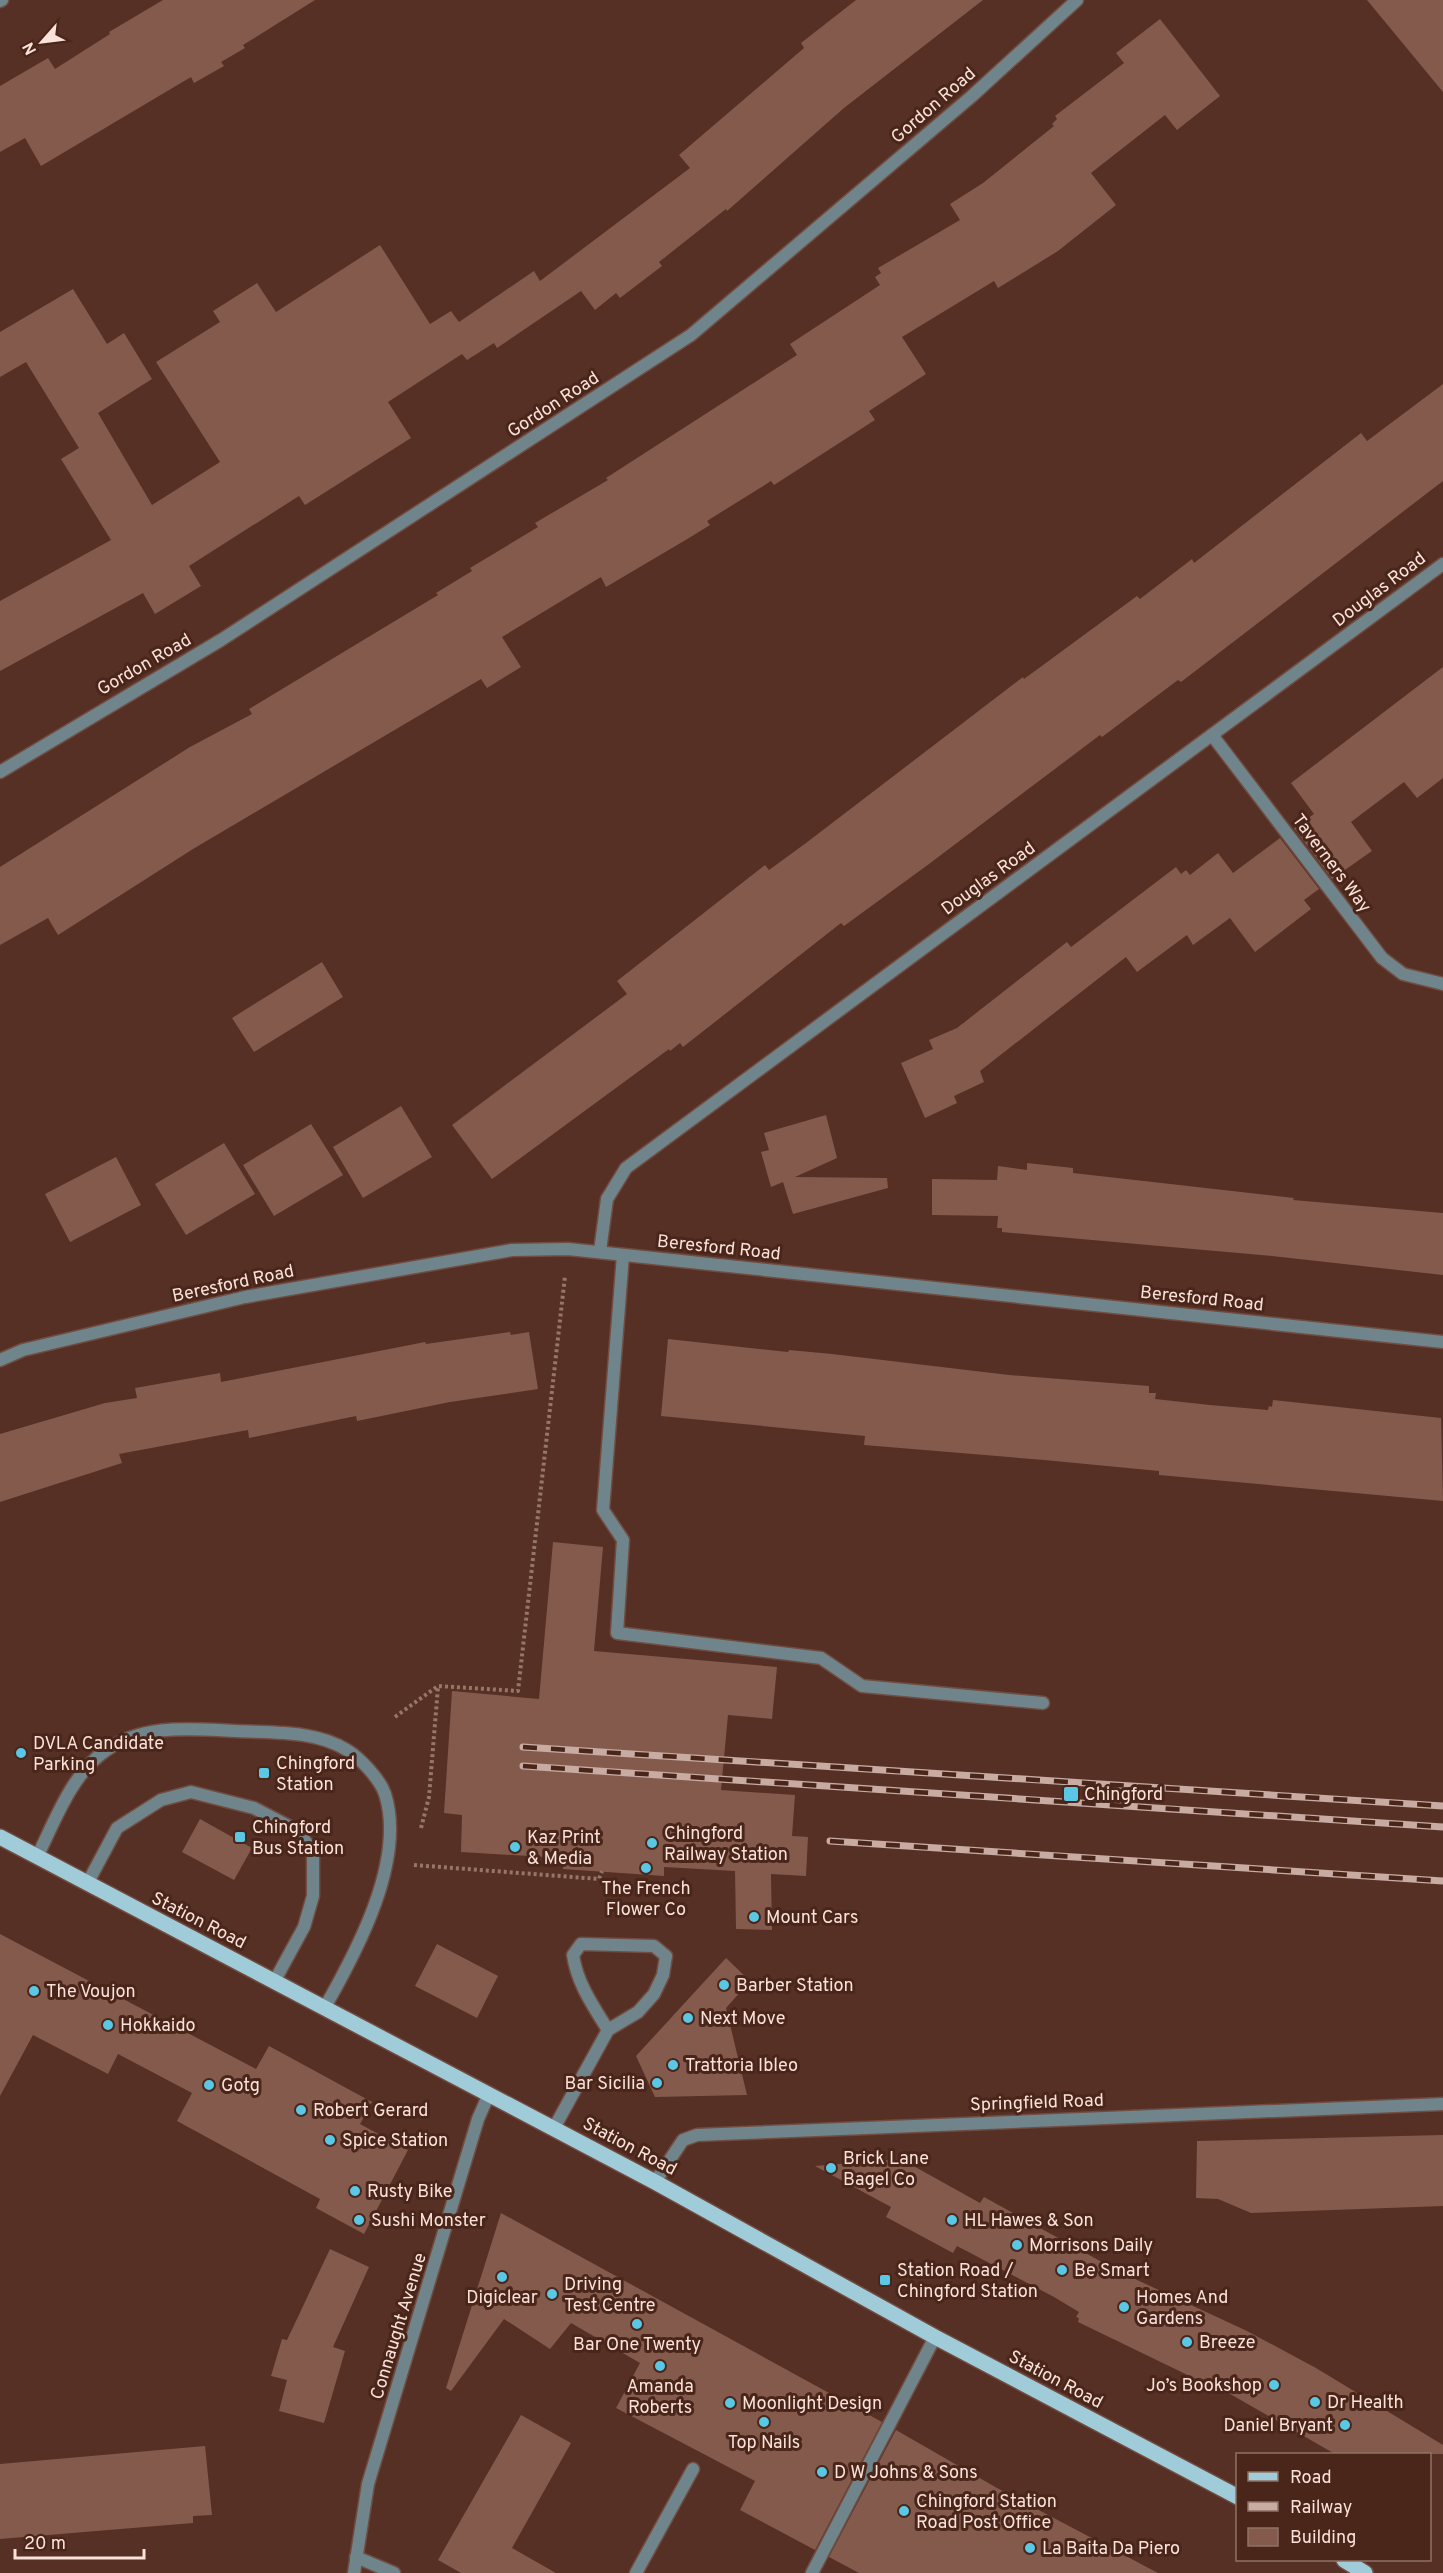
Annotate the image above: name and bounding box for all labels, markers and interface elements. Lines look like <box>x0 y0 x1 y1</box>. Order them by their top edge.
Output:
north arrow <box>12 12 72 72</box>
text: N <box>19 38 42 58</box>
street label: Gordon Road <box>887 63 981 149</box>
street label: Gordon Road <box>504 367 604 443</box>
street label: Douglas Road <box>1329 548 1431 633</box>
street label: Gordon Road <box>94 629 196 702</box>
street label: Taverners Way <box>1286 810 1375 918</box>
street label: Douglas Road <box>937 837 1040 921</box>
street label: Beresford Road <box>656 1231 782 1266</box>
street label: Beresford Road <box>170 1260 296 1309</box>
street label: Beresford Road <box>1139 1282 1265 1317</box>
place label: DVLA Candidate Parking <box>33 1733 164 1777</box>
marker: DVLA Candidate Parking <box>14 1746 28 1760</box>
place label: Chingford Station <box>276 1753 355 1797</box>
marker: Chingford Station <box>257 1766 271 1780</box>
place label: Chingford <box>1084 1784 1163 1807</box>
marker: Chingford <box>1062 1785 1080 1803</box>
place label: Chingford Bus Station <box>252 1817 344 1861</box>
place label: Chingford Railway Station <box>664 1823 788 1867</box>
place label: Kaz Print & Media <box>527 1827 601 1871</box>
marker: Chingford Bus Station <box>233 1830 247 1844</box>
marker: Chingford Railway Station <box>645 1836 659 1850</box>
marker: Kaz Print & Media <box>508 1840 522 1854</box>
marker: The French Flower Co <box>639 1861 653 1875</box>
place label: The French Flower Co <box>601 1878 691 1922</box>
street label: Station Road <box>147 1888 250 1955</box>
place label: Mount Cars <box>766 1907 858 1930</box>
marker: Mount Cars <box>747 1910 761 1924</box>
place label: Barber Station <box>736 1975 854 1998</box>
marker: Barber Station <box>717 1978 731 1992</box>
place label: The Voujon <box>46 1981 136 2004</box>
marker: The Voujon <box>27 1984 41 1998</box>
place label: Next Move <box>700 2008 785 2031</box>
marker: Next Move <box>681 2011 695 2025</box>
place label: Hokkaido <box>120 2015 196 2038</box>
marker: Hokkaido <box>101 2018 115 2032</box>
place label: Trattoria Ibleo <box>685 2055 798 2078</box>
marker: Trattoria Ibleo <box>666 2058 680 2072</box>
place label: Bar Sicilia <box>564 2073 645 2096</box>
place label: Gotg <box>221 2075 260 2098</box>
marker: Bar Sicilia <box>650 2076 664 2090</box>
marker: Gotg <box>202 2078 216 2092</box>
street label: Springfield Road <box>970 2090 1104 2117</box>
place label: Robert Gerard <box>313 2100 428 2123</box>
marker: Robert Gerard <box>294 2103 308 2117</box>
street label: Station Road <box>578 2113 680 2182</box>
place label: Spice Station <box>342 2130 448 2153</box>
marker: Spice Station <box>323 2133 337 2147</box>
place label: Brick Lane Bagel Co <box>843 2148 929 2192</box>
marker: Brick Lane Bagel Co <box>824 2161 838 2175</box>
place label: Rusty Bike <box>367 2181 452 2204</box>
marker: Rusty Bike <box>348 2184 362 2198</box>
place label: Sushi Monster <box>371 2210 486 2233</box>
place label: HL Hawes & Son <box>964 2210 1094 2233</box>
marker: Sushi Monster <box>352 2213 366 2227</box>
marker: HL Hawes & Son <box>945 2213 959 2227</box>
place label: Morrisons Daily <box>1029 2235 1153 2258</box>
marker: Morrisons Daily <box>1010 2238 1024 2252</box>
street label: Connaught Avenue <box>366 2250 433 2403</box>
place label: Station Road / Chingford Station <box>897 2260 1038 2304</box>
place label: Be Smart <box>1074 2260 1150 2283</box>
marker: Be Smart <box>1055 2263 1069 2277</box>
marker: Digiclear <box>495 2270 509 2284</box>
marker: Station Road / Chingford Station <box>878 2273 892 2287</box>
place label: Driving Test Centre <box>564 2274 655 2318</box>
place label: Digiclear <box>466 2287 538 2310</box>
marker: Driving Test Centre <box>545 2287 559 2301</box>
place label: Homes And Gardens <box>1136 2287 1228 2331</box>
marker: Homes And Gardens <box>1117 2300 1131 2314</box>
marker: Bar One Twenty <box>630 2317 644 2331</box>
place label: Breeze <box>1199 2332 1256 2355</box>
place label: Bar One Twenty <box>573 2334 701 2357</box>
marker: Breeze <box>1180 2335 1194 2349</box>
street label: Station Road <box>1004 2346 1106 2415</box>
marker: Amanda Roberts <box>653 2359 667 2373</box>
place label: Jo’s Bookshop <box>1146 2375 1262 2398</box>
place label: Amanda Roberts <box>626 2376 694 2420</box>
marker: Jo’s Bookshop <box>1267 2378 1281 2392</box>
place label: Dr Health <box>1327 2392 1404 2415</box>
place label: Moonlight Design <box>742 2393 882 2416</box>
marker: Dr Health <box>1308 2395 1322 2409</box>
marker: Moonlight Design <box>723 2396 737 2410</box>
marker: Top Nails <box>757 2415 771 2429</box>
place label: Daniel Bryant <box>1223 2415 1333 2438</box>
marker: Daniel Bryant <box>1338 2418 1352 2432</box>
place label: Top Nails <box>728 2432 800 2455</box>
legend <box>1236 2453 1431 2561</box>
place label: D W Johns & Sons <box>834 2462 978 2485</box>
marker: D W Johns & Sons <box>815 2465 829 2479</box>
text: Road <box>1290 2467 1332 2490</box>
place label: Chingford Station Road Post Office <box>916 2491 1057 2535</box>
text: Railway <box>1290 2497 1352 2520</box>
marker: Chingford Station Road Post Office <box>897 2504 911 2518</box>
scale bar <box>15 2522 144 2560</box>
text: Building <box>1290 2527 1356 2550</box>
text: 20 m <box>24 2533 66 2556</box>
place label: La Baita Da Piero <box>1042 2538 1180 2561</box>
marker: La Baita Da Piero <box>1023 2541 1037 2555</box>

